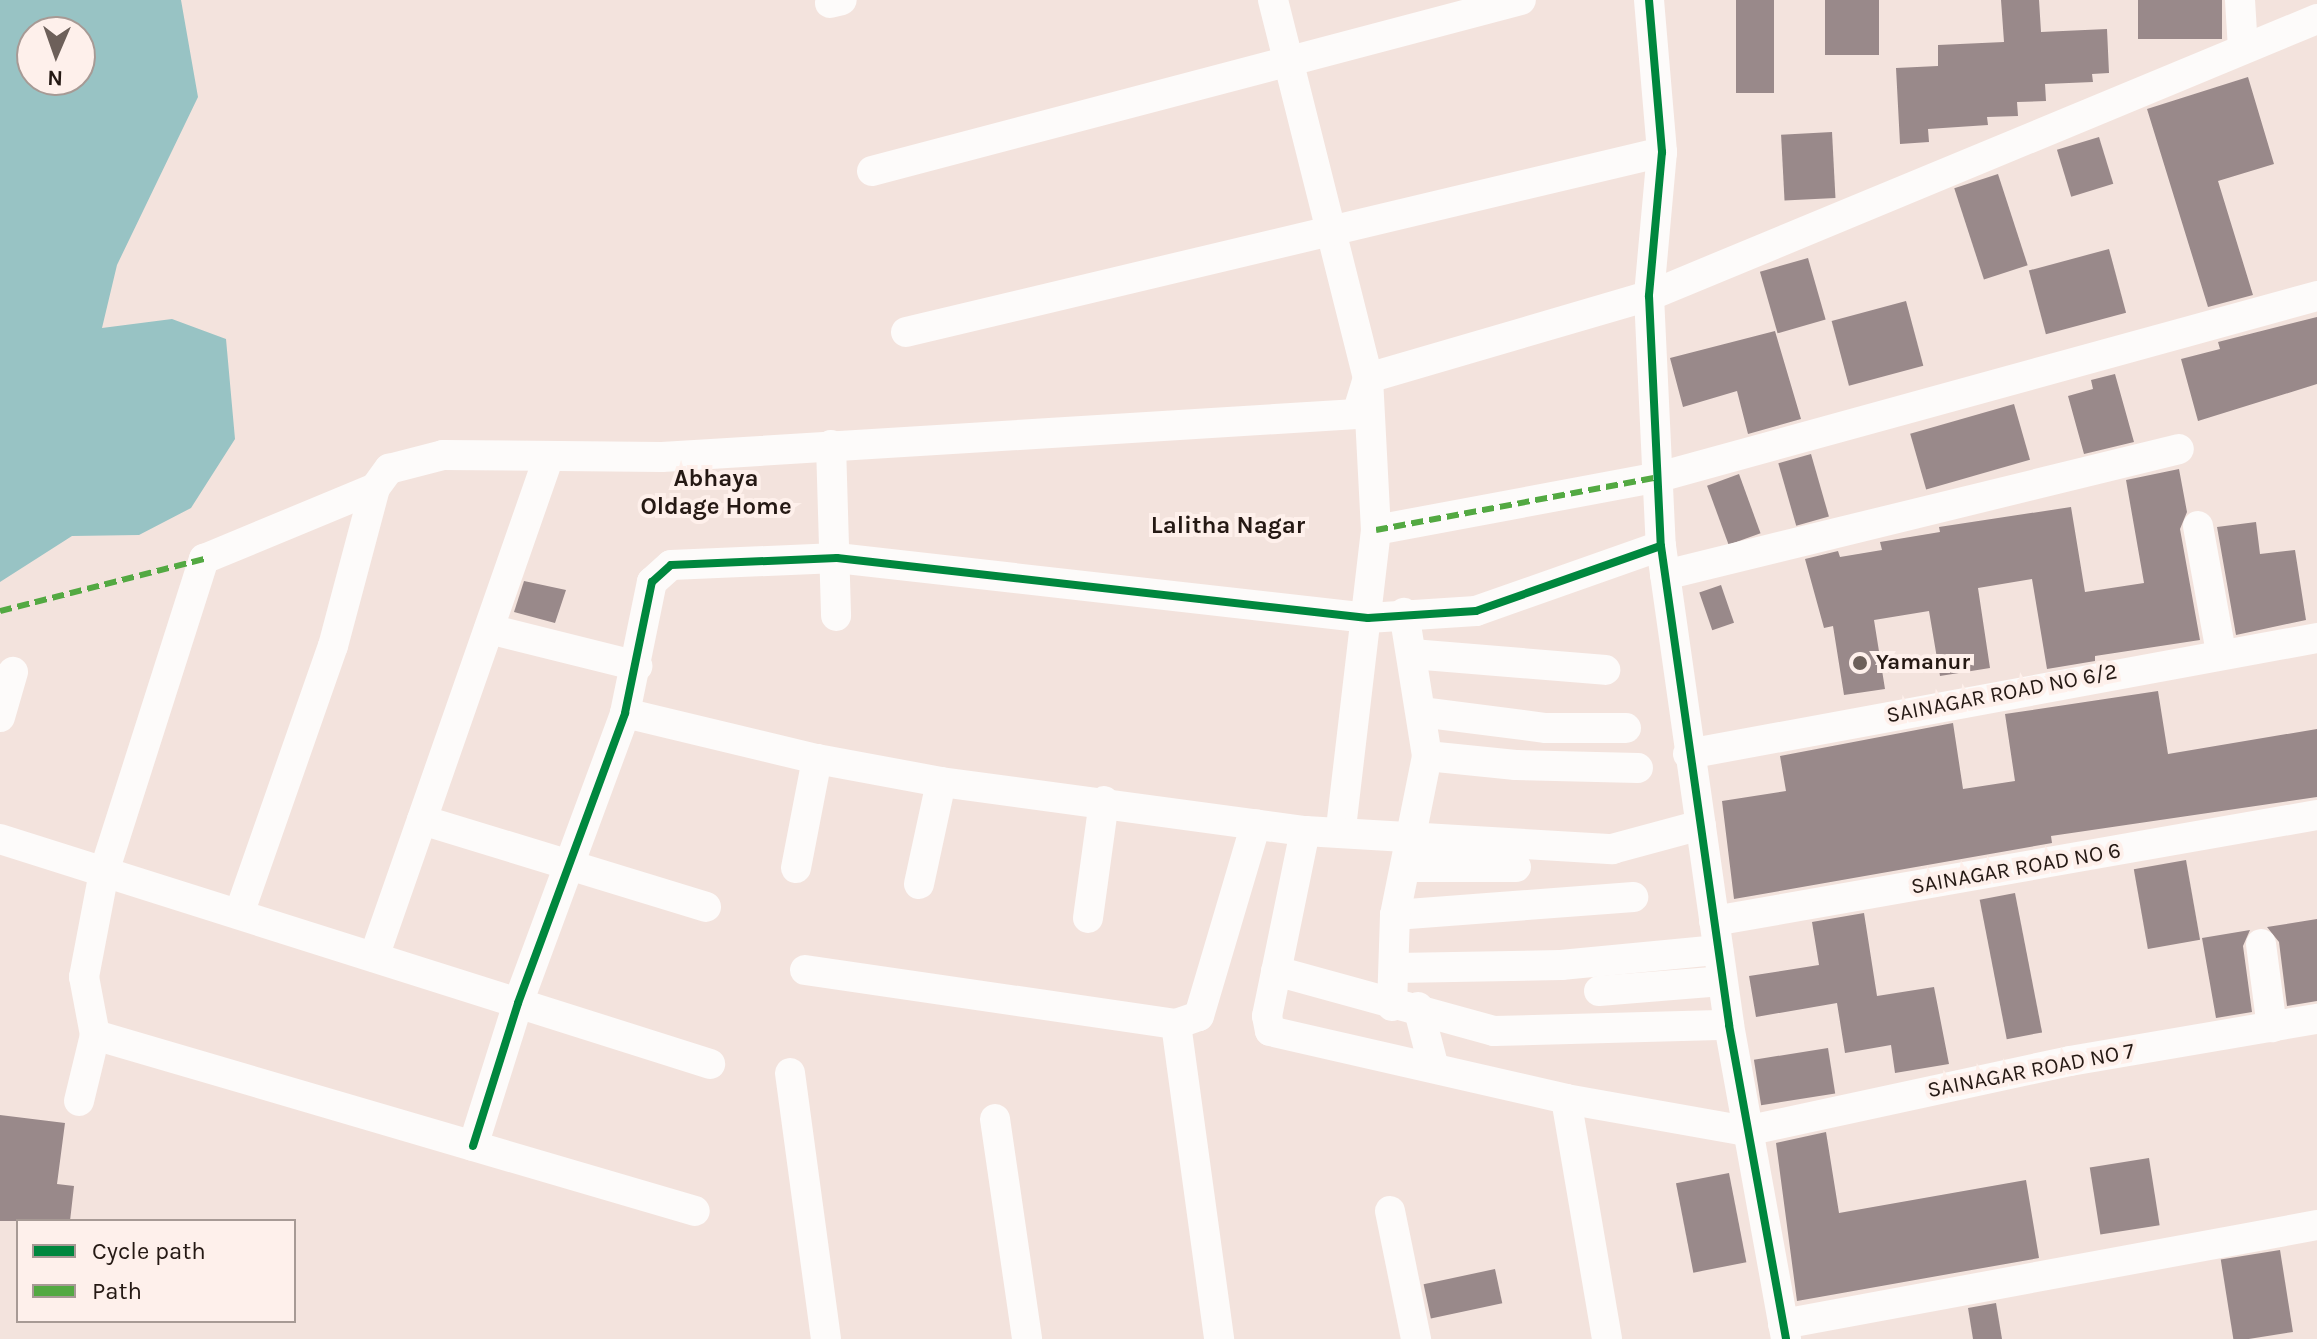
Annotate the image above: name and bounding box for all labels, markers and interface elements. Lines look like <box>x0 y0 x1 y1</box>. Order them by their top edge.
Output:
north arrow <box>16 16 96 96</box>
text: N <box>47 65 64 91</box>
district label: Abhaya Oldage Home <box>640 465 792 521</box>
district label: Lalitha Nagar <box>1151 512 1305 540</box>
place label: Yamanur <box>1876 650 1970 676</box>
marker: Yamanur <box>1851 654 1869 672</box>
street label: SAINAGAR ROAD NO 6/2 <box>1884 659 2120 729</box>
street label: SAINAGAR ROAD NO 6 <box>1909 838 2123 900</box>
street label: SAINAGAR ROAD NO 7 <box>1925 1038 2137 1104</box>
legend <box>16 1219 296 1323</box>
text: Cycle path <box>92 1237 206 1265</box>
text: Path <box>92 1277 142 1305</box>

